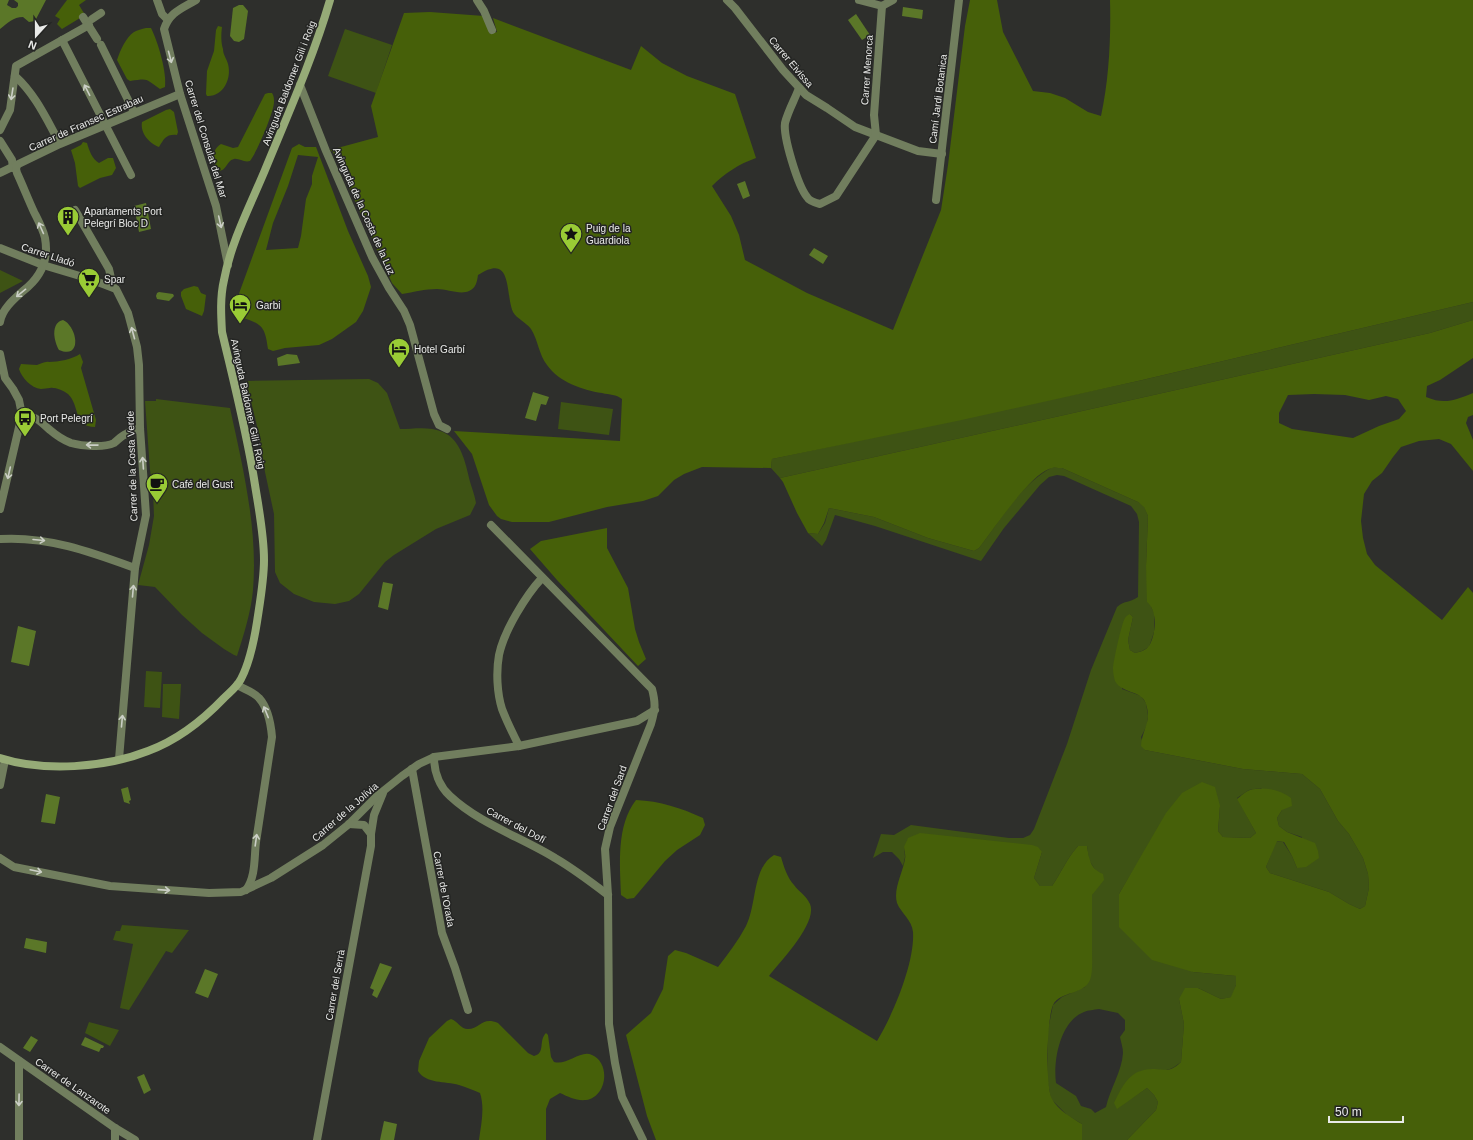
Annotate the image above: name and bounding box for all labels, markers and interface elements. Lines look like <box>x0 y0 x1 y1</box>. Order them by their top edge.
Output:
north arrow <box>16 16 56 56</box>
street label: Avinguda Baldomer Gili i Roig <box>260 19 318 147</box>
street label: Carrer Eivissa <box>767 34 816 90</box>
street label: Carrer Menorca <box>859 34 875 105</box>
text: N <box>27 38 38 52</box>
one-way arrow <box>167 50 175 63</box>
street label: Camí Jardi Botanica <box>927 53 949 144</box>
street label: Carrer del Consulat del Mar <box>183 79 229 200</box>
one-way arrow <box>83 84 91 96</box>
one-way arrow <box>8 87 16 100</box>
street label: Carrer de Fransec Estrabau <box>27 93 145 153</box>
street label: Avinguda de la Costa de la Luz <box>331 146 397 276</box>
building icon: Apartaments Port Pelegrí Bloc D <box>55 204 81 237</box>
place label: Apartaments Port Pelegrí Bloc D <box>84 206 162 229</box>
one-way arrow <box>216 215 224 228</box>
place icon: Puig de la Guardiola <box>558 221 584 254</box>
one-way arrow <box>37 222 44 234</box>
place label: Puig de la Guardiola <box>586 223 631 246</box>
street label: Carrer Lladó <box>20 241 77 269</box>
supermarket icon: Spar <box>76 266 102 299</box>
place label: Spar <box>104 274 126 285</box>
one-way arrow <box>15 289 26 298</box>
hotel icon: Garbi <box>227 292 253 325</box>
place label: Garbi <box>256 300 280 311</box>
one-way arrow <box>129 327 136 340</box>
hotel icon: Hotel Garbí <box>386 336 412 369</box>
street label: Avinguda Baldomer Gili i Roig <box>229 338 267 470</box>
place label: Hotel Garbí <box>414 344 465 355</box>
bus stop icon: Port Pelegrí <box>12 405 38 438</box>
street label: Carrer de la Costa Verde <box>125 410 139 521</box>
place label: Port Pelegrí <box>40 413 93 424</box>
one-way arrow <box>86 441 99 449</box>
one-way arrow <box>139 457 146 470</box>
one-way arrow <box>4 466 12 479</box>
cafe icon: Café del Gust <box>144 471 170 504</box>
place label: Café del Gust <box>172 479 233 490</box>
one-way arrow <box>32 536 45 543</box>
one-way arrow <box>130 585 137 598</box>
one-way arrow <box>261 706 269 718</box>
one-way arrow <box>118 715 126 728</box>
street label: Carrer del Sard <box>595 764 629 832</box>
street label: Carrer de la Jolívia <box>310 780 381 844</box>
street label: Carrer del Dofí <box>484 805 548 845</box>
one-way arrow <box>252 833 260 846</box>
street label: Carrer de l'Orada <box>431 850 457 928</box>
one-way arrow <box>29 868 42 876</box>
one-way arrow <box>157 886 170 894</box>
street label: Carrer del Serrà <box>323 948 347 1021</box>
street label: Carrer de Lanzarote <box>33 1056 113 1116</box>
one-way arrow <box>15 1093 23 1106</box>
scale bar <box>1329 1098 1403 1124</box>
text: 50 m <box>1335 1105 1362 1119</box>

